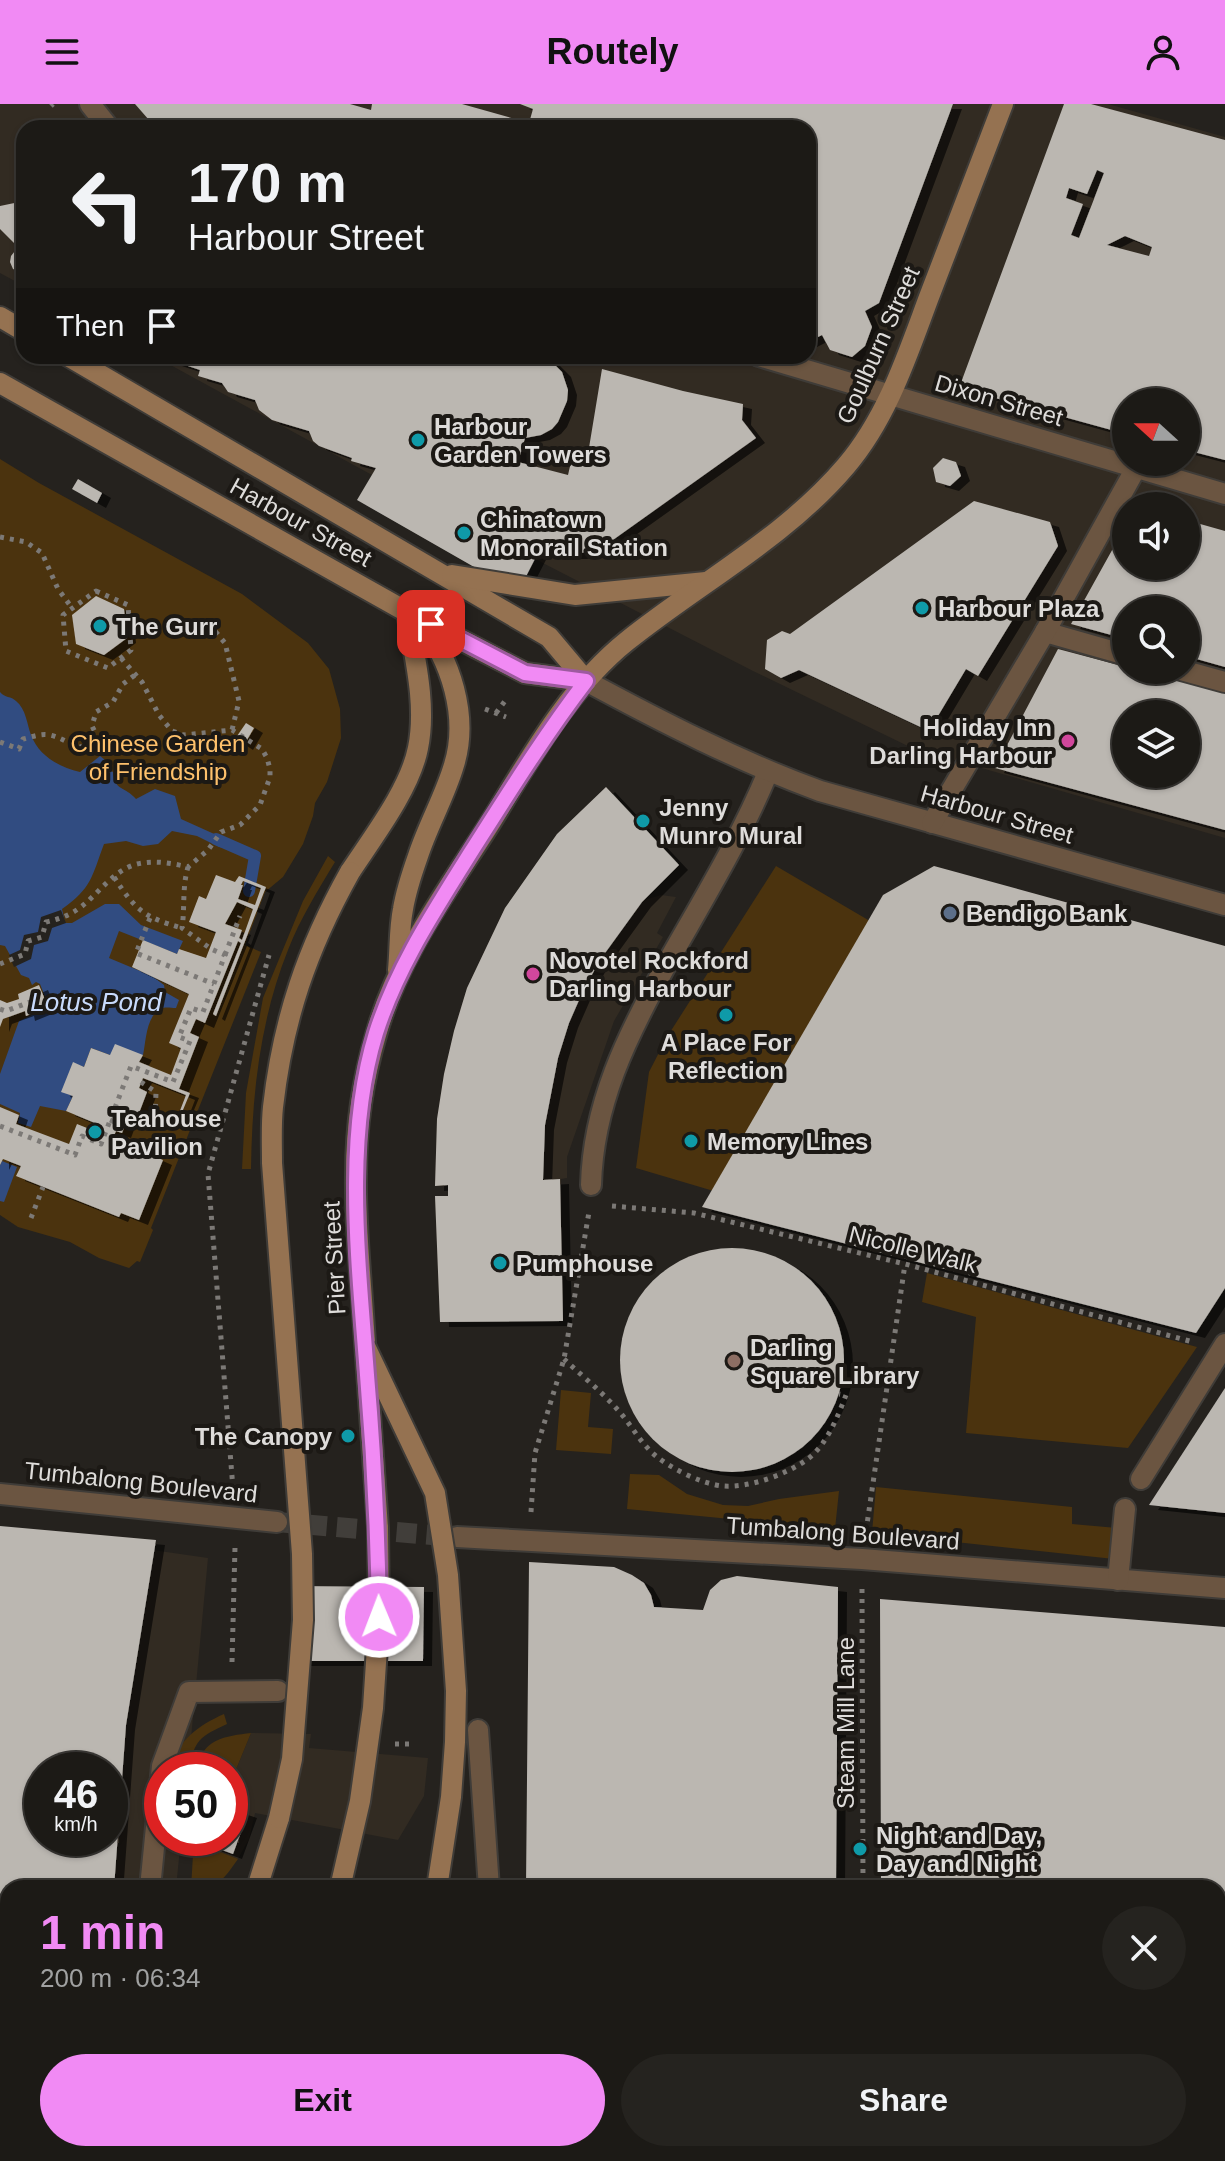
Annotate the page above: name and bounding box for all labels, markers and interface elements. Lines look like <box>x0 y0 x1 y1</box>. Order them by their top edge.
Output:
icon: menu <box>40 30 84 74</box>
icon: person <box>1141 30 1185 74</box>
text: Routely <box>546 31 679 72</box>
text: 170 m <box>188 151 347 214</box>
icon: left <box>56 152 160 256</box>
text: Harbour Street <box>188 217 424 258</box>
street label: Goulburn Street <box>831 262 925 428</box>
icon: arrive <box>140 304 184 348</box>
text: Then <box>56 309 124 342</box>
street label: Dixon Street <box>932 369 1067 431</box>
north arrow <box>1112 388 1200 476</box>
map controls <box>1112 388 1200 788</box>
place label: Harbour Garden Towers <box>434 413 607 468</box>
marker: Harbour Garden Towers <box>409 431 427 449</box>
street label: Harbour Street <box>226 472 377 572</box>
button: sound <box>1112 492 1200 580</box>
place label: Chinatown Monorail Station <box>480 506 668 561</box>
marker: Chinatown Monorail Station <box>455 524 473 542</box>
pin <box>397 590 465 658</box>
place label: Harbour Plaza <box>938 595 1100 622</box>
button: search <box>1112 596 1200 684</box>
marker: Harbour Plaza <box>913 599 931 617</box>
icon: arrive <box>409 602 453 646</box>
place label: The Gurr <box>116 613 217 640</box>
marker: The Gurr <box>91 617 109 635</box>
button: layers <box>1112 700 1200 788</box>
place label: Holiday Inn Darling Harbour <box>869 714 1052 769</box>
park label: Chinese Garden of Friendship <box>71 730 245 785</box>
marker: Holiday Inn Darling Harbour <box>1059 732 1077 750</box>
street label: Harbour Street <box>918 779 1077 849</box>
place label: Jenny Munro Mural <box>659 794 803 849</box>
marker: Jenny Munro Mural <box>634 812 652 830</box>
place label: Bendigo Bank <box>966 900 1128 927</box>
marker: Bendigo Bank <box>941 904 959 922</box>
place label: Novotel Rockford Darling Harbour <box>549 947 749 1002</box>
marker: Novotel Rockford Darling Harbour <box>524 965 542 983</box>
water label: Lotus Pond <box>30 987 163 1017</box>
marker: A Place For Reflection <box>717 1006 735 1024</box>
place label: A Place For Reflection <box>660 1029 792 1084</box>
place label: Teahouse Pavilion <box>111 1105 221 1160</box>
marker: Teahouse Pavilion <box>86 1123 104 1141</box>
place label: Memory Lines <box>707 1128 868 1155</box>
marker: Memory Lines <box>682 1132 700 1150</box>
street label: Pier Street <box>318 1200 350 1315</box>
street label: Nicolle Walk <box>846 1220 981 1278</box>
place label: Pumphouse <box>516 1250 653 1277</box>
marker: Pumphouse <box>491 1254 509 1272</box>
place label: Darling Square Library <box>750 1334 920 1389</box>
marker: Darling Square Library <box>725 1352 743 1370</box>
place label: The Canopy <box>195 1423 333 1450</box>
marker: The Canopy <box>339 1427 357 1445</box>
street label: Tumbalong Boulevard <box>23 1456 259 1508</box>
street label: Tumbalong Boulevard <box>725 1511 961 1555</box>
position arrow <box>337 1575 421 1659</box>
street label: Steam Mill Lane <box>832 1637 859 1809</box>
speed limit sign: 50 <box>144 1752 248 1856</box>
text: 46 <box>54 1772 98 1816</box>
text: km/h <box>54 1813 98 1835</box>
place label: Night and Day, Day and Night <box>876 1822 1042 1877</box>
marker: Night and Day, Day and Night <box>851 1840 869 1858</box>
text: 1 min <box>40 1906 165 1959</box>
button: close <box>1102 1906 1186 1990</box>
text: 200 m · 06:34 <box>40 1963 200 1993</box>
button: Exit <box>40 2054 605 2146</box>
button: Share <box>621 2054 1186 2146</box>

